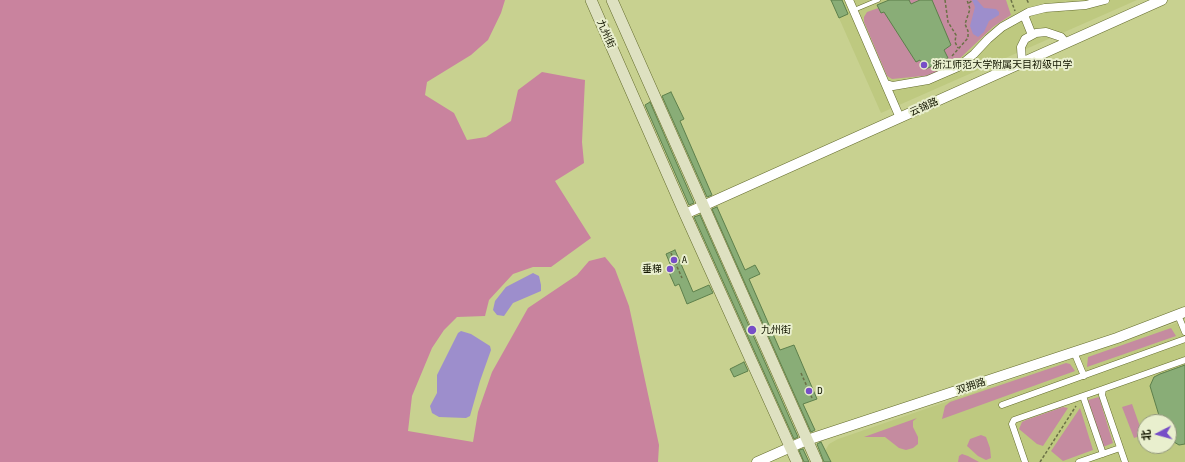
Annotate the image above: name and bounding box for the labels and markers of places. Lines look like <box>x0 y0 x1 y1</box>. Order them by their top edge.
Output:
place label: 浙江师范大学附属天目初级中学 <box>932 59 1072 71</box>
marker: 浙江师范大学附属天目初级中学 <box>919 60 929 70</box>
place label: A <box>682 254 687 266</box>
marker: A <box>669 255 679 265</box>
place label: 垂梯 <box>642 263 662 275</box>
marker: 垂梯 <box>665 264 675 274</box>
marker: 九州街 <box>746 324 758 336</box>
place label: 九州街 <box>761 324 791 336</box>
place label: D <box>817 385 823 397</box>
marker: D <box>804 386 814 396</box>

